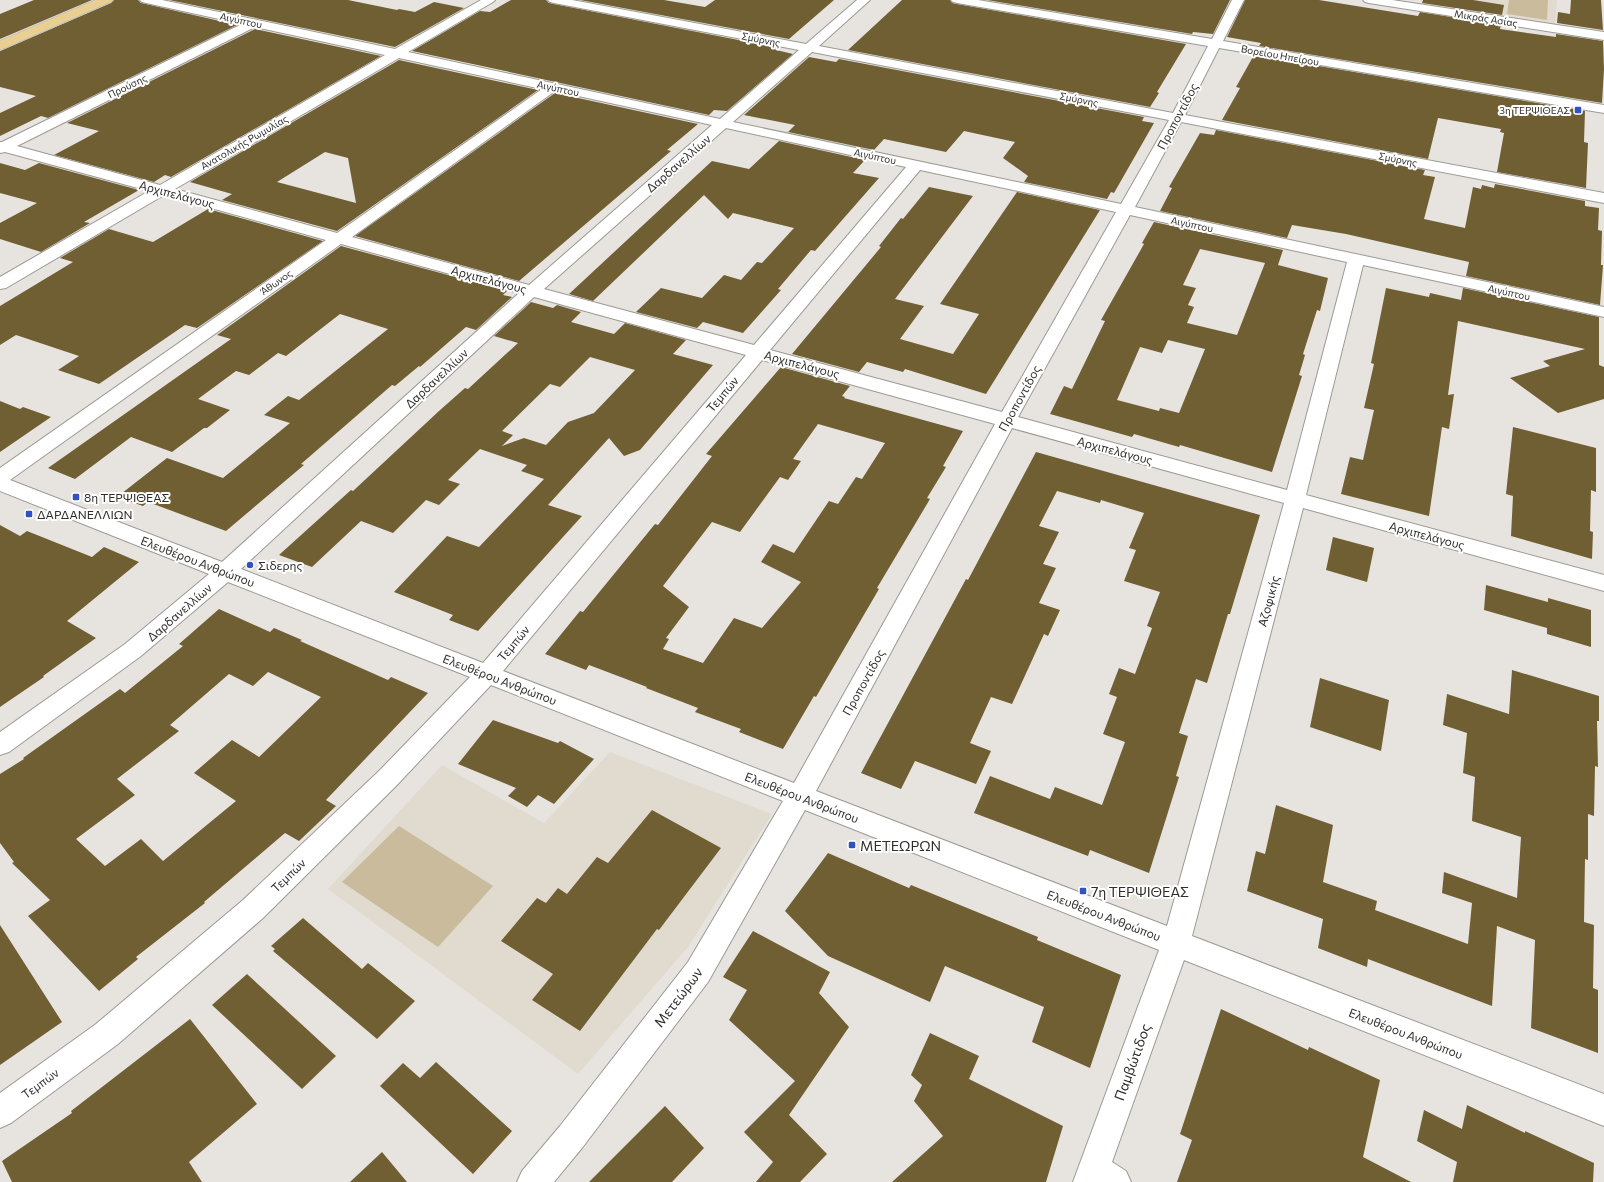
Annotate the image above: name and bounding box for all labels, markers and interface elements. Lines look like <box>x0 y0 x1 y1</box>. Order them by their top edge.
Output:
street label: Μικράς Ασίας <box>1453 7 1519 29</box>
street label: Αιγύπτου <box>219 10 264 30</box>
street label: Σμύρνης <box>741 29 781 49</box>
street label: Βορείου Ηπείρου <box>1240 42 1320 68</box>
street label: Προύσης <box>106 71 149 101</box>
street label: Αιγύπτου <box>536 78 581 98</box>
street label: Προποντίδος <box>1154 80 1200 152</box>
street label: Σμύρνης <box>1059 89 1099 109</box>
place label: 3η ΤΕΡΨΙΘΕΑΣ <box>1499 104 1570 116</box>
marker: 3η ΤΕΡΨΙΘΕΑΣ <box>1573 105 1583 115</box>
street label: Ανατολικής Ρωμυλίας <box>198 112 290 172</box>
street label: Δαρδανελλίων <box>643 131 713 195</box>
street label: Αιγύπτου <box>853 146 898 166</box>
street label: Σμύρνης <box>1378 149 1418 169</box>
street label: Αρχιπελάγους <box>138 177 216 211</box>
street label: Αιγύπτου <box>1170 214 1215 234</box>
street label: Αρχιπελάγους <box>450 262 528 296</box>
street label: Άθωνος <box>257 267 294 298</box>
street label: Αιγύπτου <box>1487 282 1532 302</box>
street label: Δαρδανελλίων <box>402 345 470 411</box>
street label: Αρχιπελάγους <box>763 347 841 381</box>
street label: Προποντίδος <box>995 363 1043 433</box>
street label: Τεμπών <box>703 373 741 415</box>
street label: Αρχιπελάγους <box>1076 433 1154 467</box>
place label: 8η ΤΕΡΨΙΘΕΑΣ <box>84 490 170 504</box>
marker: 8η ΤΕΡΨΙΘΕΑΣ <box>71 492 81 502</box>
place label: ΔΑΡΔΑΝΕΛΛΙΩΝ <box>37 507 133 521</box>
marker: ΔΑΡΔΑΝΕΛΛΙΩΝ <box>24 509 34 519</box>
street label: Αρχιπελάγους <box>1388 518 1466 552</box>
street label: Ελευθέρου Ανθρώπου <box>139 533 257 589</box>
place label: Σιδερης <box>258 558 302 572</box>
marker: Σιδερης <box>245 560 255 570</box>
street label: Αζοφικής <box>1254 574 1282 628</box>
street label: Δαρδανελλίων <box>144 580 214 644</box>
street label: Τεμπών <box>494 622 532 664</box>
street label: Προποντίδος <box>839 647 887 717</box>
street label: Ελευθέρου Ανθρώπου <box>441 651 559 707</box>
street label: Ελευθέρου Ανθρώπου <box>743 769 861 825</box>
place label: ΜΕΤΕΩΡΩΝ <box>860 837 941 854</box>
marker: ΜΕΤΕΩΡΩΝ <box>847 840 857 850</box>
street label: Τεμπών <box>268 855 308 895</box>
place label: 7η ΤΕΡΨΙΘΕΑΣ <box>1091 883 1189 900</box>
marker: 7η ΤΕΡΨΙΘΕΑΣ <box>1078 886 1088 896</box>
street label: Ελευθέρου Ανθρώπου <box>1045 887 1163 943</box>
street label: Μετεώρων <box>650 964 706 1030</box>
street label: Ελευθέρου Ανθρώπου <box>1347 1005 1465 1061</box>
street label: Παμβώτιδος <box>1110 1021 1154 1103</box>
street label: Τεμπών <box>19 1065 61 1101</box>

